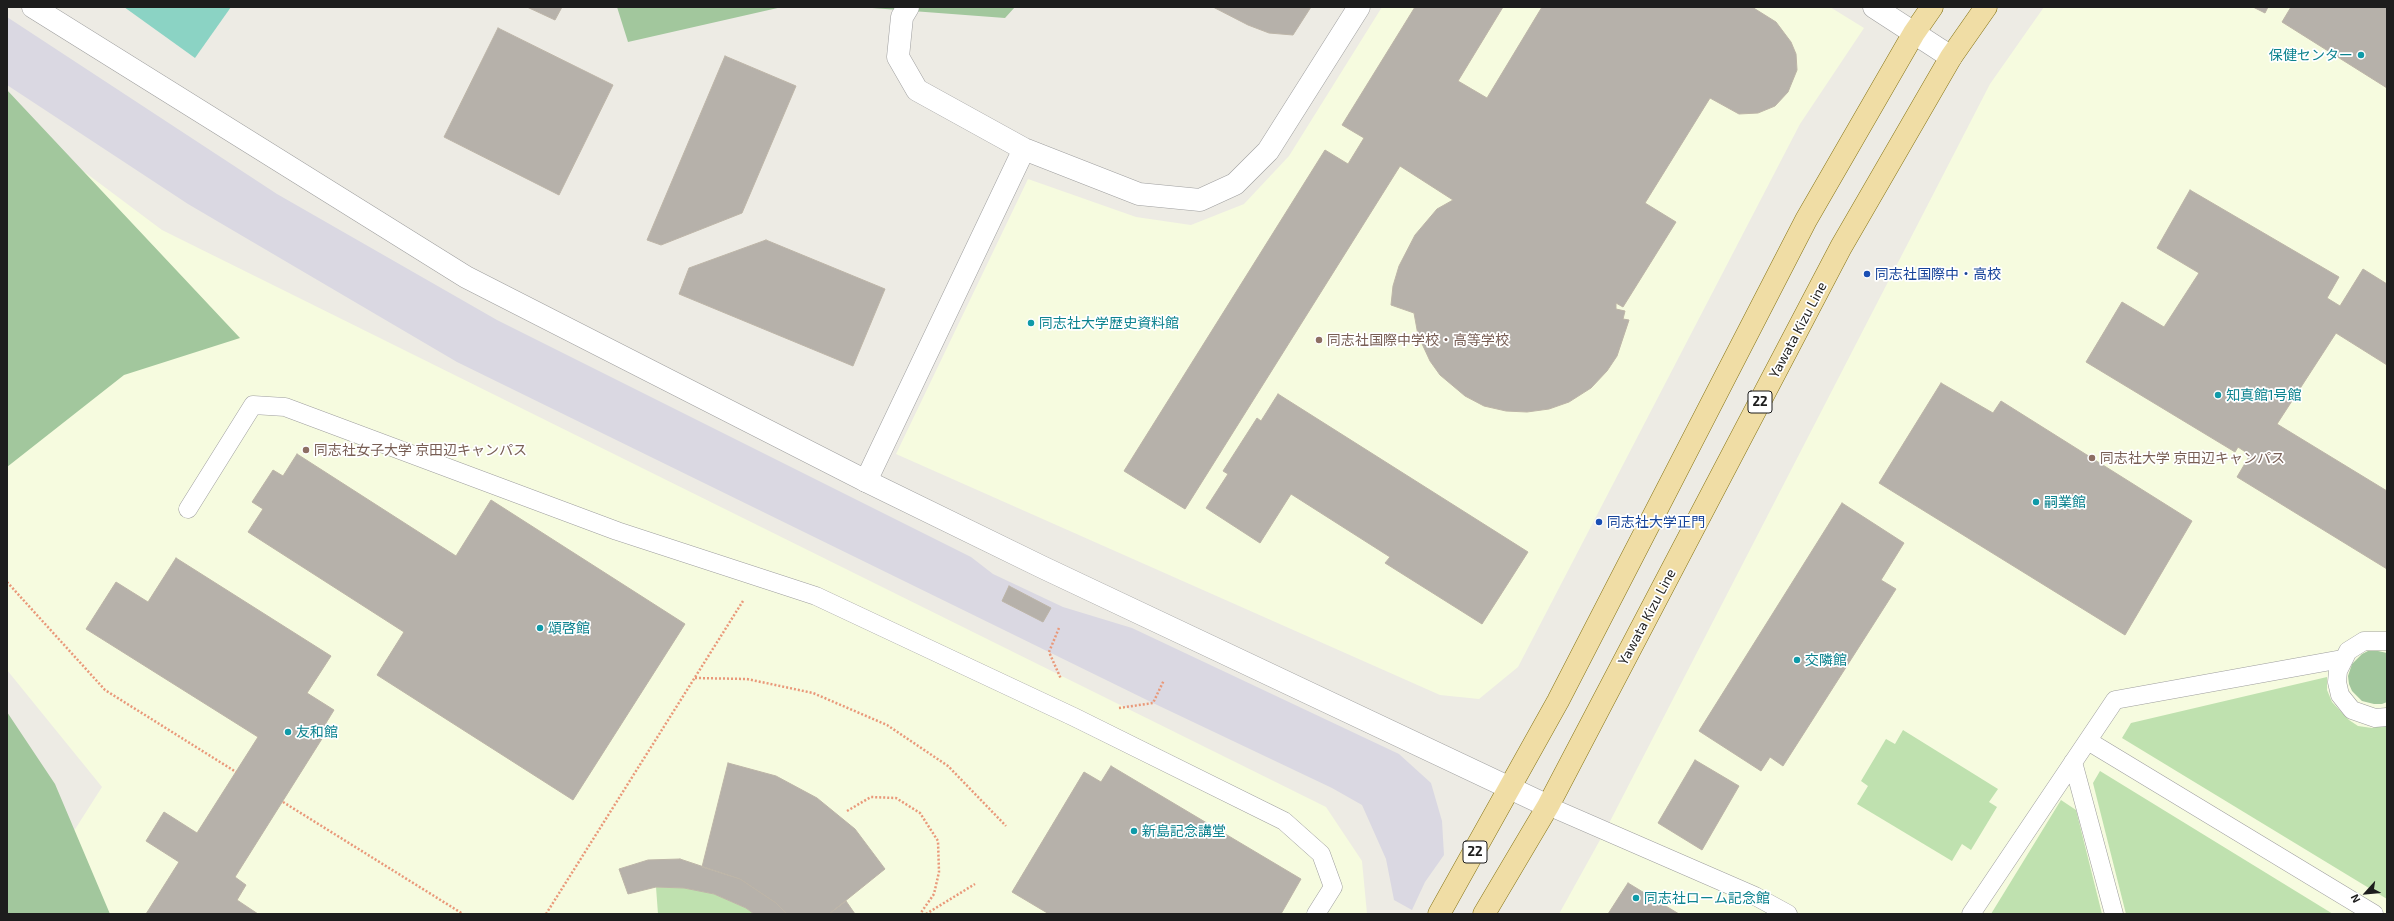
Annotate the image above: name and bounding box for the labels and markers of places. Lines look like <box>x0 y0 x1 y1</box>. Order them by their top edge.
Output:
place label: 保健センター <box>2269 47 2353 63</box>
marker: 保健センター <box>2356 50 2366 60</box>
place label: 同志社国際中・高校 <box>1875 266 2001 282</box>
marker: 同志社国際中・高校 <box>1862 269 1872 279</box>
place label: 同志社大学歴史資料館 <box>1039 315 1179 331</box>
marker: 同志社大学歴史資料館 <box>1026 318 1036 328</box>
place label: 同志社国際中学校・高等学校 <box>1327 332 1509 348</box>
marker: 同志社国際中学校・高等学校 <box>1314 335 1324 345</box>
place label: 知真館1号館 <box>2226 387 2302 403</box>
marker: 知真館1号館 <box>2213 390 2223 400</box>
place label: 同志社女子大学 京田辺キャンパス <box>314 442 527 458</box>
marker: 同志社女子大学 京田辺キャンパス <box>301 445 311 455</box>
place label: 同志社大学 京田辺キャンパス <box>2100 450 2285 466</box>
marker: 同志社大学 京田辺キャンパス <box>2087 453 2097 463</box>
place label: 嗣業館 <box>2044 494 2086 510</box>
marker: 嗣業館 <box>2031 497 2041 507</box>
place label: 同志社大学正門 <box>1607 514 1705 530</box>
marker: 同志社大学正門 <box>1594 517 1604 527</box>
place label: 頌啓館 <box>548 620 590 636</box>
marker: 頌啓館 <box>535 623 545 633</box>
place label: 交隣館 <box>1805 652 1847 668</box>
marker: 交隣館 <box>1792 655 1802 665</box>
place label: 友和館 <box>296 724 338 740</box>
marker: 友和館 <box>283 727 293 737</box>
place label: 新島記念講堂 <box>1142 823 1226 839</box>
marker: 新島記念講堂 <box>1129 826 1139 836</box>
place label: 同志社ローム記念館 <box>1644 890 1770 906</box>
marker: 同志社ローム記念館 <box>1631 893 1641 903</box>

